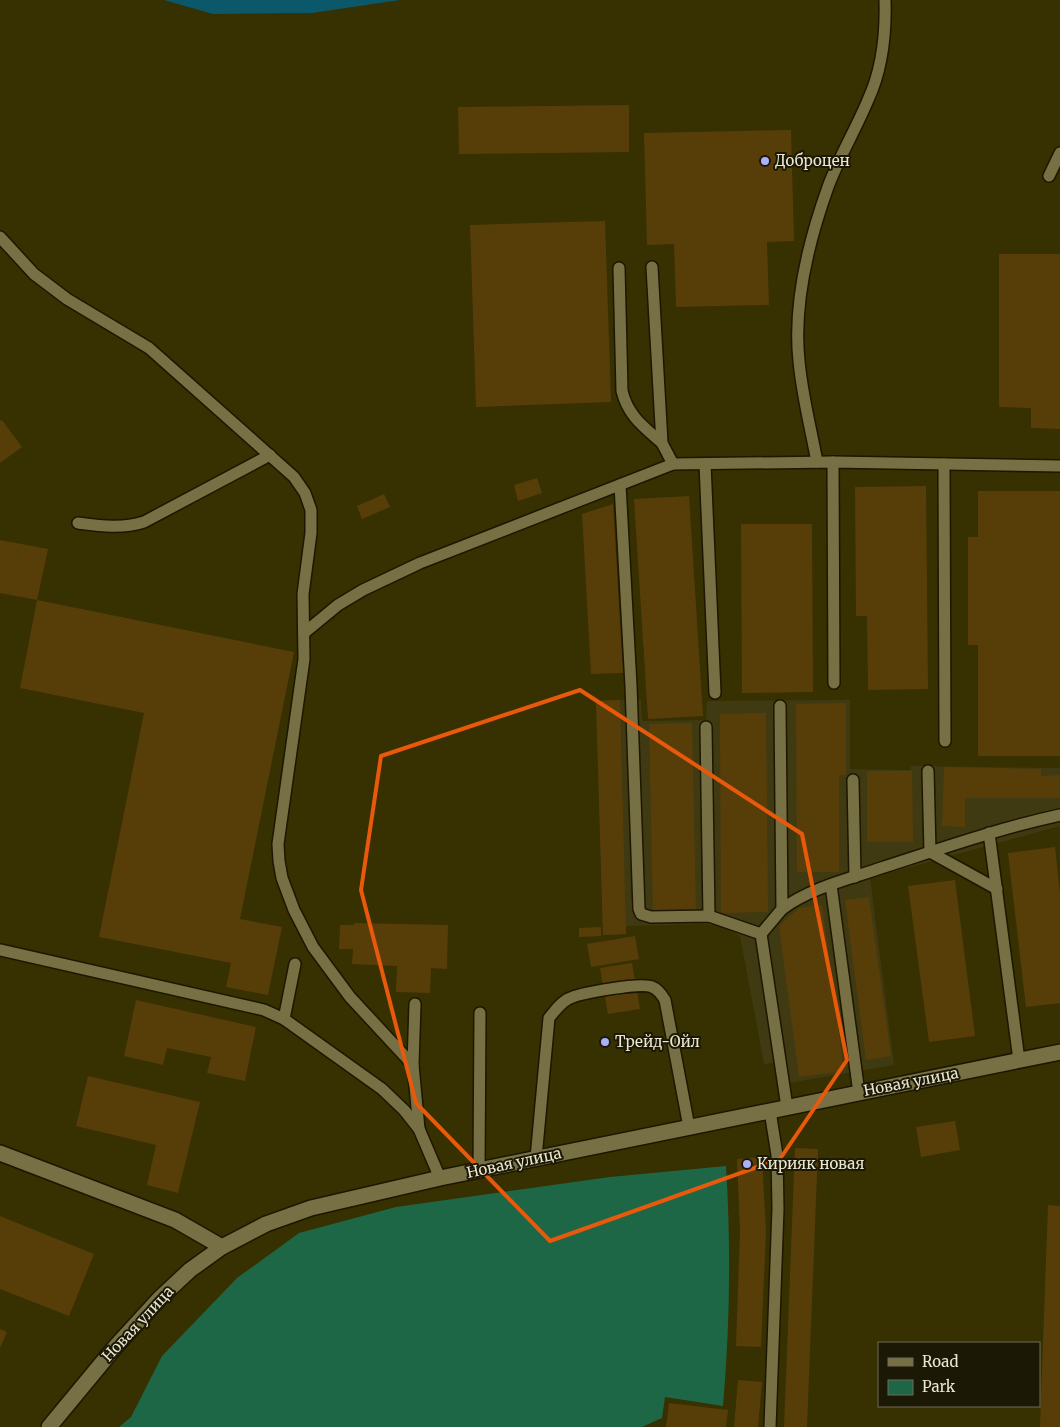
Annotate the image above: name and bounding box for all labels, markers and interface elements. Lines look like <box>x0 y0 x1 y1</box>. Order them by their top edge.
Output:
place label: Доброцен <box>775 151 850 170</box>
marker: Доброцен <box>759 155 771 167</box>
place label: Трейд-Ойл <box>615 1032 700 1051</box>
marker: Трейд-Ойл <box>599 1036 611 1048</box>
street label: Новая улица <box>862 1063 960 1100</box>
street label: Новая улица <box>465 1143 563 1182</box>
place label: Кирияк новая <box>757 1154 865 1173</box>
marker: Кирияк новая <box>741 1158 753 1170</box>
street label: Новая улица <box>98 1282 177 1365</box>
legend <box>878 1342 1040 1407</box>
text: Road <box>922 1352 958 1371</box>
text: Park <box>922 1377 956 1396</box>

